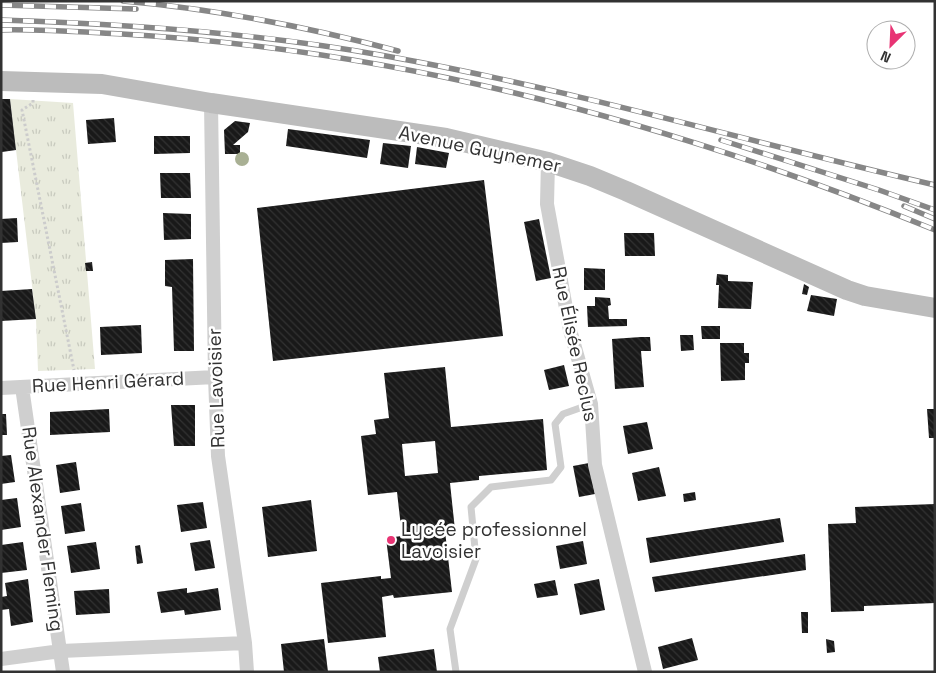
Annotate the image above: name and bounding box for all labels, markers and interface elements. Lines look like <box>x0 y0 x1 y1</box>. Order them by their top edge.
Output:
north arrow <box>866 20 916 70</box>
text: N <box>878 47 894 67</box>
street label: Avenue Guynemer <box>396 120 564 178</box>
street label: Rue Élisée Reclus <box>546 264 604 424</box>
street label: Rue Lavoisier <box>201 328 231 448</box>
street label: Rue Henri Gérard <box>31 366 185 398</box>
street label: Rue Alexander Fleming <box>16 425 70 633</box>
place label: Lycée professionnel Lavoisier <box>401 517 587 564</box>
marker: Lycée professionnel Lavoisier <box>385 534 397 546</box>

